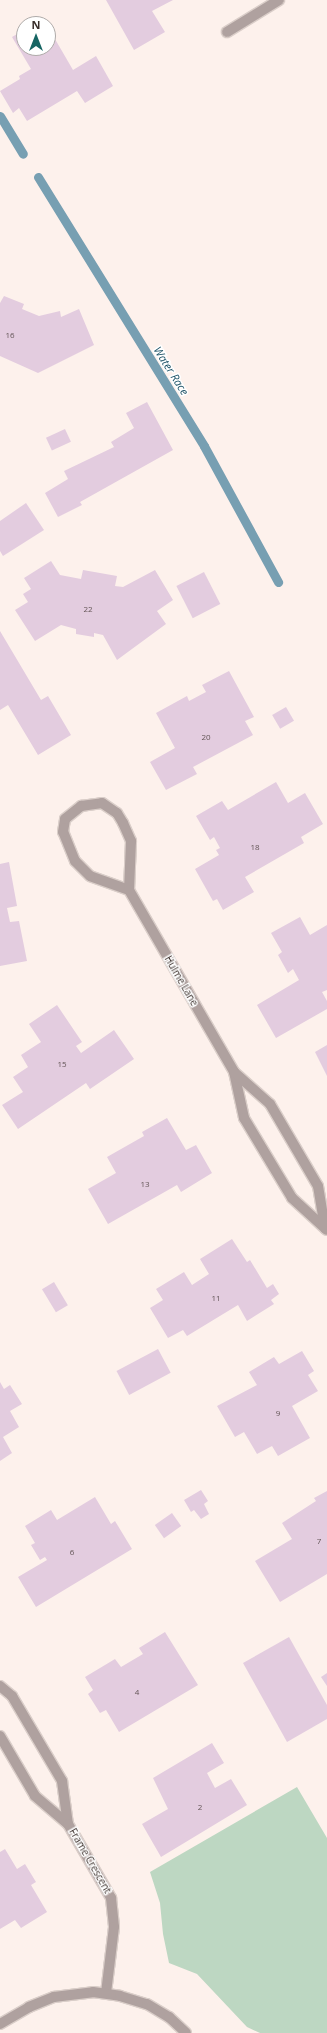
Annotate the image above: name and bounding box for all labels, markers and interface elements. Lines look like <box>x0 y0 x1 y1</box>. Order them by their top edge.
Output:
north arrow <box>16 16 56 56</box>
text: N <box>32 17 40 32</box>
house number: 16 <box>5 330 15 340</box>
water label: Water Race <box>151 344 191 398</box>
house number: 22 <box>83 604 93 614</box>
house number: 20 <box>201 732 211 742</box>
house number: 18 <box>250 842 260 852</box>
street label: Hulme Lane <box>162 954 200 1008</box>
house number: 15 <box>57 1059 67 1069</box>
house number: 13 <box>140 1179 150 1189</box>
house number: 11 <box>211 1293 221 1303</box>
house number: 9 <box>276 1408 280 1418</box>
house number: 7 <box>317 1536 321 1546</box>
house number: 6 <box>70 1547 74 1557</box>
house number: 4 <box>135 1687 139 1697</box>
house number: 2 <box>198 1802 202 1812</box>
street label: Frame Crescent <box>67 1826 113 1896</box>

